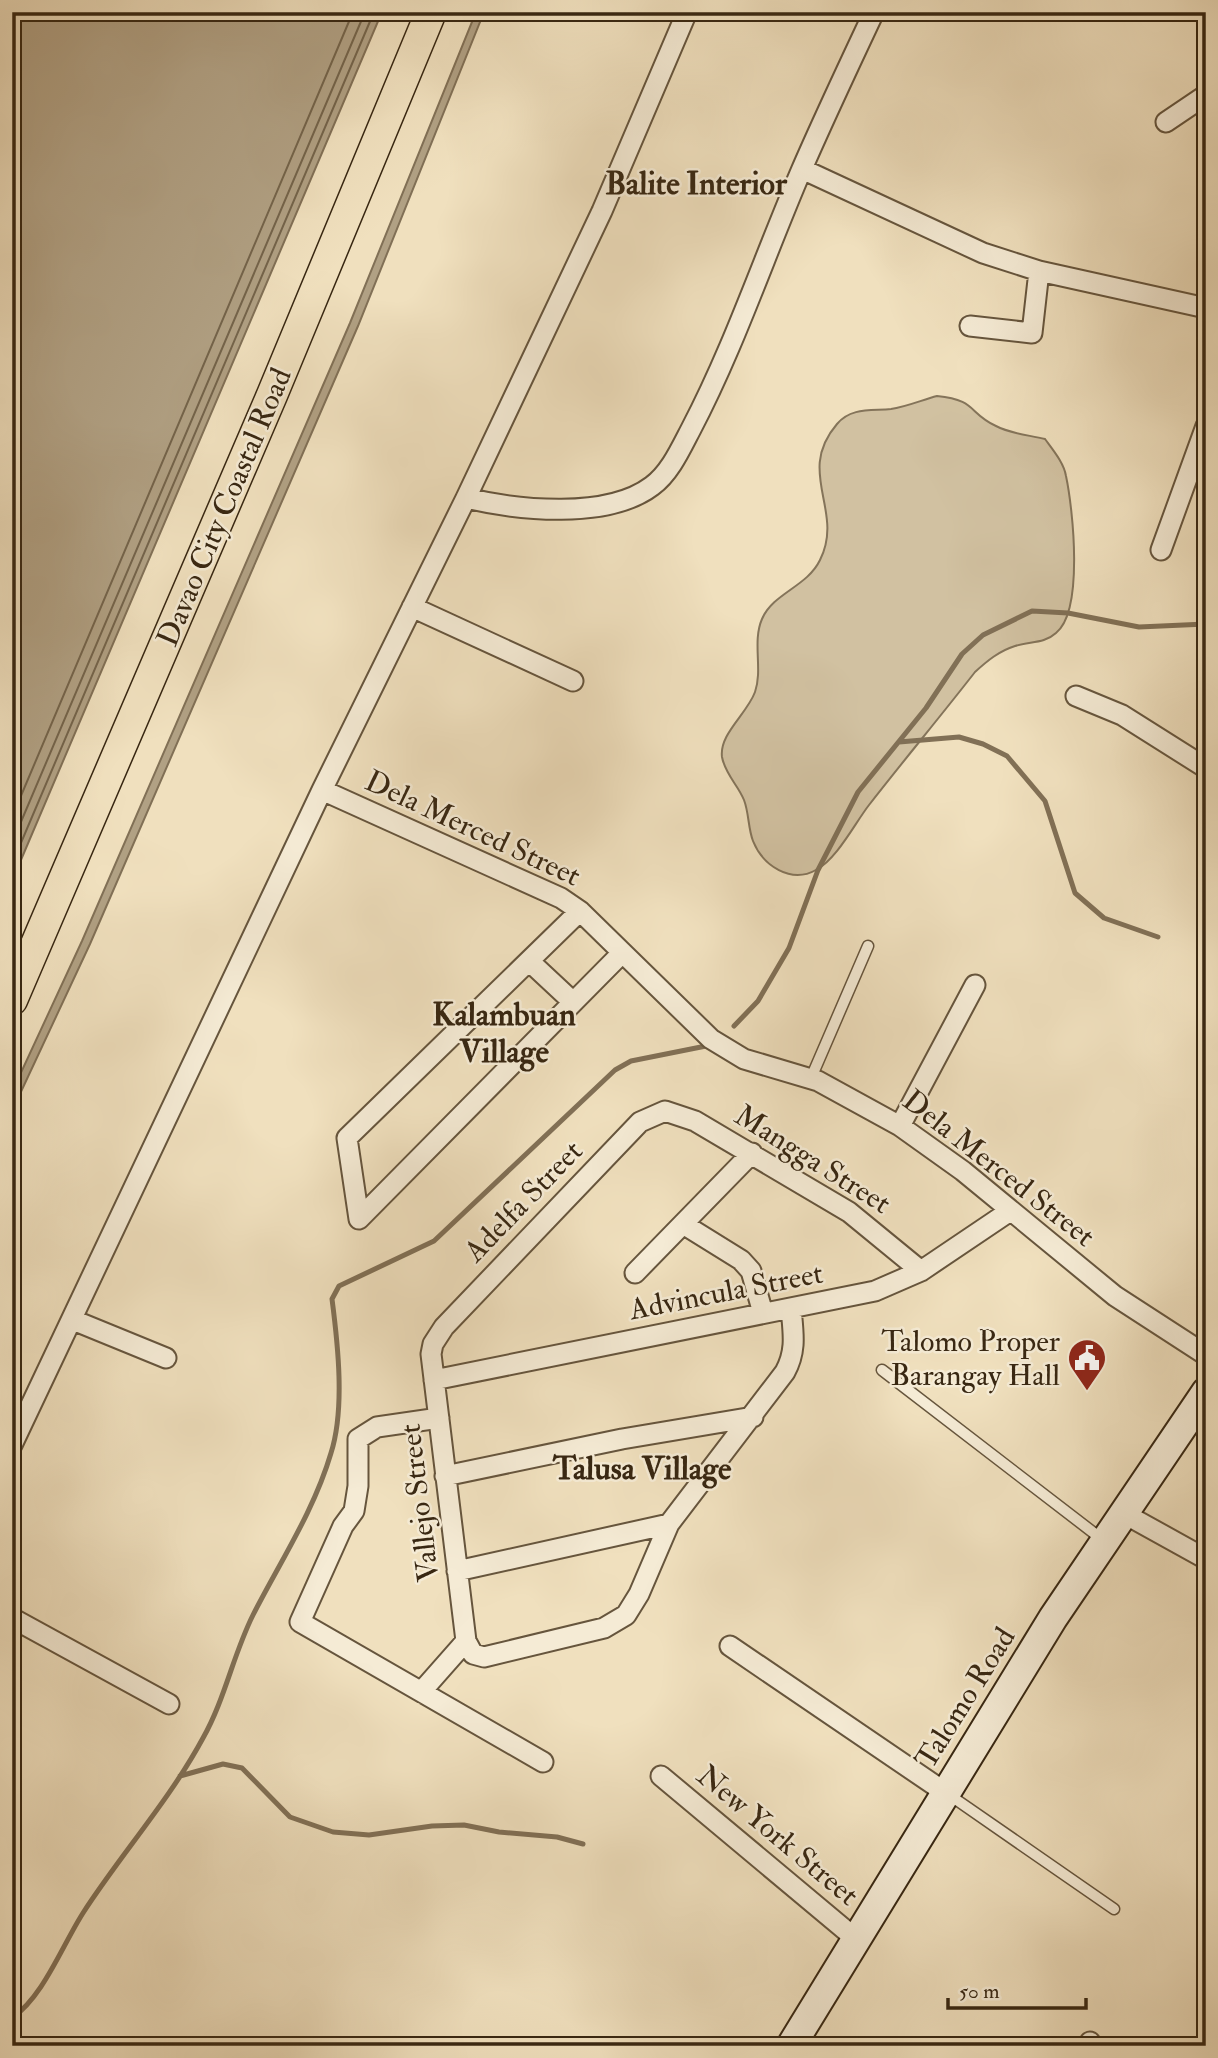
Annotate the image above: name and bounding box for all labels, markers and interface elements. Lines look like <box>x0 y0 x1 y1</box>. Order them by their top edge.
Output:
district label: Balite Interior <box>605 164 788 204</box>
street label: Davao City Coastal Road <box>149 362 300 652</box>
street label: Dela Merced Street <box>359 762 587 895</box>
district label: Kalambuan Village <box>432 995 576 1072</box>
street label: Dela Merced Street <box>895 1082 1102 1255</box>
street label: Mangga Street <box>728 1097 898 1222</box>
street label: Adelfa Street <box>456 1133 591 1271</box>
street label: Advincula Street <box>625 1255 826 1329</box>
place label: Talomo Proper Barangay Hall <box>881 1323 1060 1394</box>
public building icon: Talomo Proper Barangay Hall <box>1066 1337 1108 1392</box>
street label: Vallejo Street <box>391 1422 448 1584</box>
district label: Talusa Village <box>552 1449 732 1489</box>
street label: Talomo Road <box>907 1620 1024 1776</box>
street label: New York Street <box>689 1757 866 1914</box>
scale bar <box>948 1967 1087 2011</box>
text: 50 m <box>959 1978 1000 2005</box>

